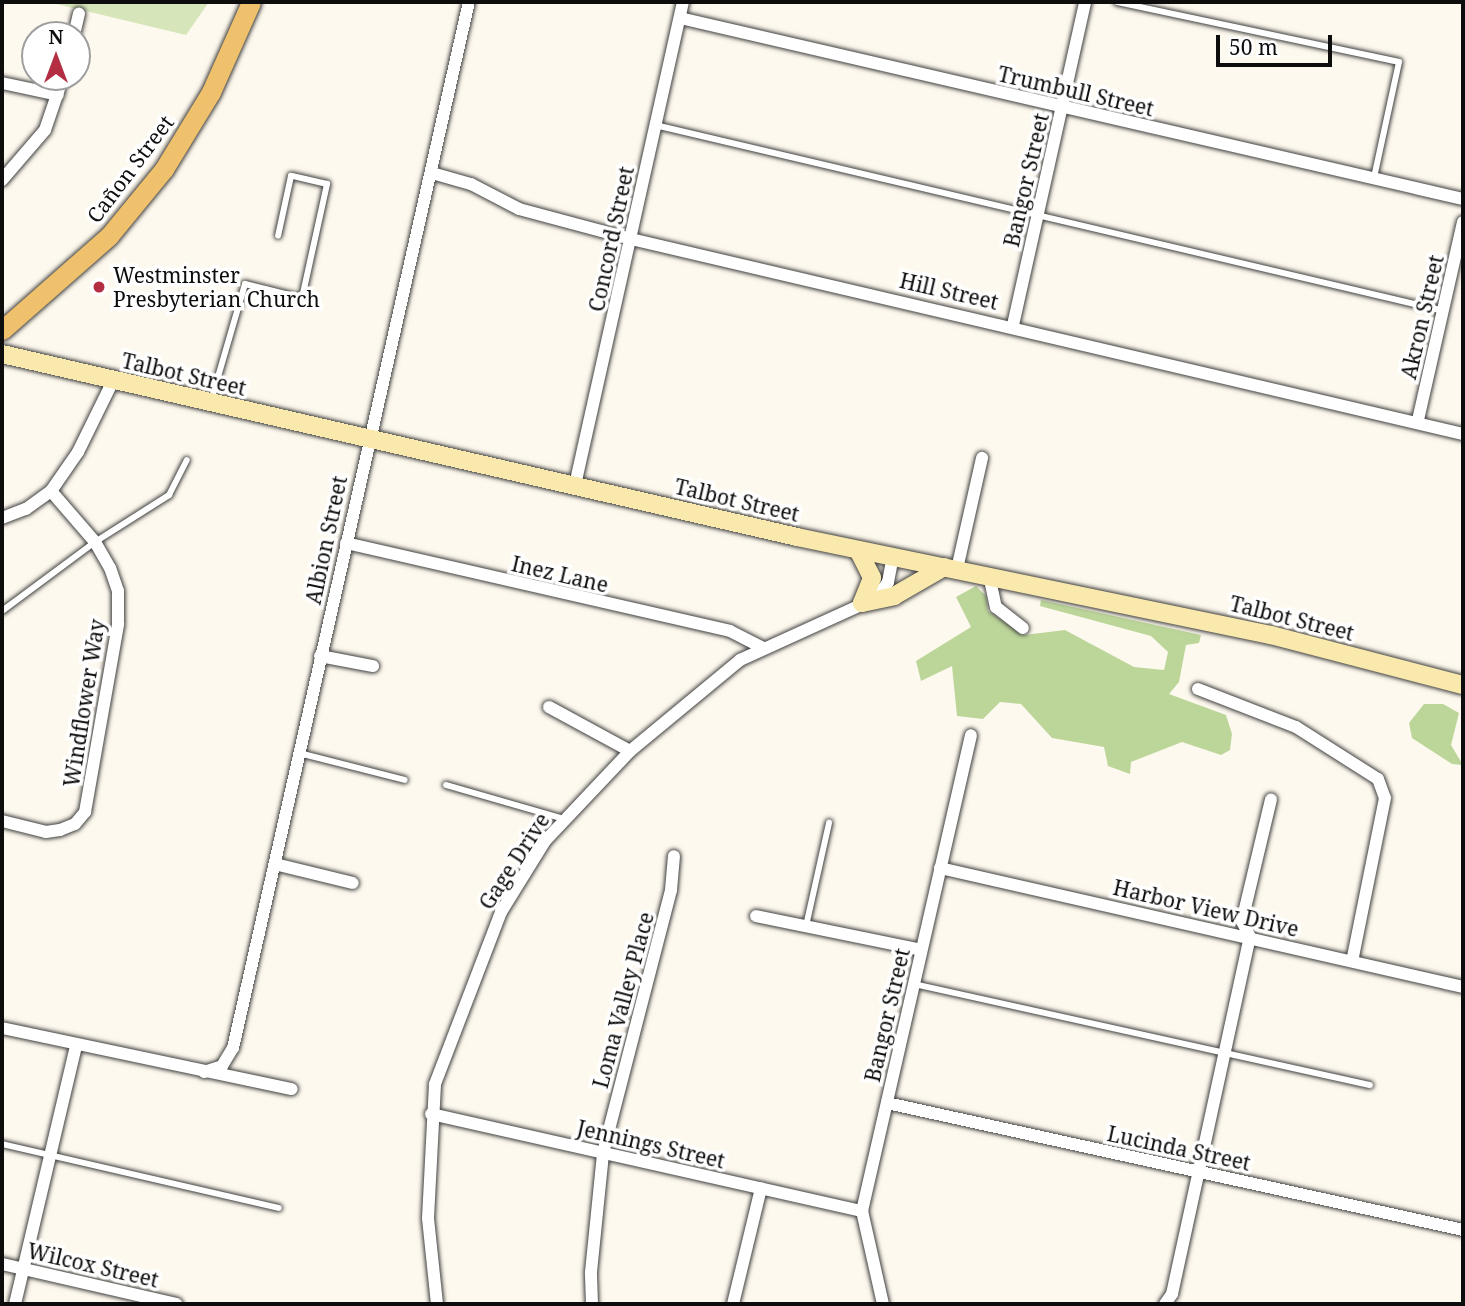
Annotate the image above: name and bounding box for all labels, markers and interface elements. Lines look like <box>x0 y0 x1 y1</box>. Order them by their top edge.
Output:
north arrow <box>21 21 91 91</box>
scale bar <box>1220 21 1336 65</box>
text: N <box>49 24 63 50</box>
text: 50 m <box>1229 33 1278 61</box>
street label: Trumbull Street <box>996 61 1156 121</box>
street label: Cañon Street <box>81 110 179 228</box>
street label: Bangor Street <box>998 111 1054 249</box>
street label: Concord Street <box>583 164 639 314</box>
street label: Akron Street <box>1395 252 1449 382</box>
place label: Westminster Presbyterian Church <box>113 262 320 312</box>
street label: Hill Street <box>897 267 1001 315</box>
marker: Westminster Presbyterian Church <box>91 279 107 295</box>
street label: Talbot Street <box>119 347 249 401</box>
street label: Albion Street <box>300 473 352 607</box>
street label: Talbot Street <box>672 473 802 527</box>
street label: Inez Lane <box>509 551 611 597</box>
street label: Talbot Street <box>1227 590 1357 646</box>
street label: Windflower Way <box>58 617 110 789</box>
street label: Gage Drive <box>473 808 555 914</box>
street label: Harbor View Drive <box>1111 874 1301 942</box>
street label: Loma Valley Place <box>587 909 659 1091</box>
street label: Bangor Street <box>859 946 915 1084</box>
street label: Jennings Street <box>575 1115 727 1173</box>
street label: Lucinda Street <box>1105 1121 1253 1175</box>
street label: Wilcox Street <box>25 1238 161 1292</box>

